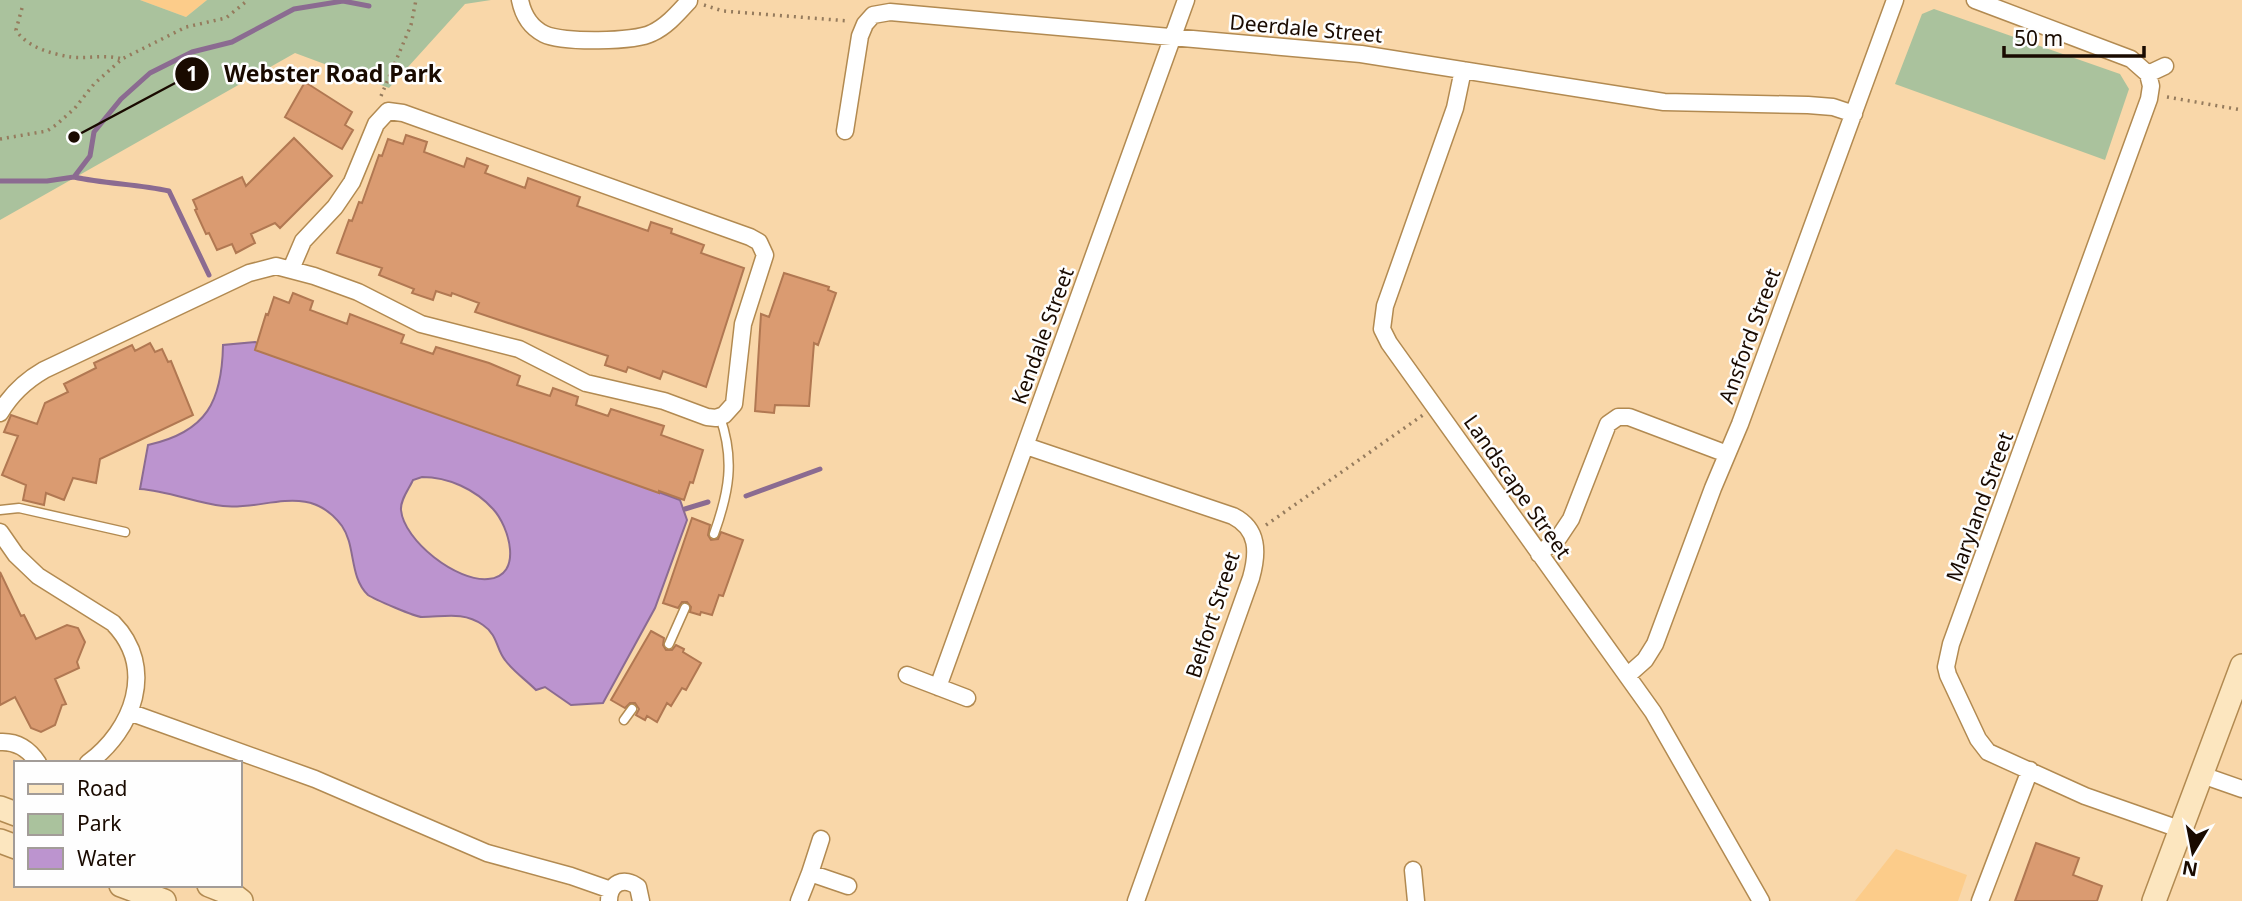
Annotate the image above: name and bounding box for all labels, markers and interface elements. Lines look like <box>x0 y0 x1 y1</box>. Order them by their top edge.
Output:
street label: Deerdale Street <box>1228 7 1384 49</box>
scale bar <box>2004 14 2144 58</box>
text: 50 m <box>2014 24 2063 52</box>
callout: Webster Road Park <box>175 52 456 96</box>
text: Webster Road Park <box>224 57 443 89</box>
text: 1 <box>186 59 198 87</box>
street label: Kendale Street <box>1004 263 1080 408</box>
street label: Ansford Street <box>1712 264 1787 407</box>
street label: Landscape Street <box>1458 409 1578 564</box>
street label: Maryland Street <box>1939 428 2019 585</box>
street label: Belfort Street <box>1178 548 1246 681</box>
legend <box>14 761 242 887</box>
text: Road <box>77 774 127 802</box>
text: Park <box>77 809 122 837</box>
north arrow <box>2158 817 2228 887</box>
text: Water <box>77 844 136 872</box>
text: N <box>2180 855 2200 883</box>

